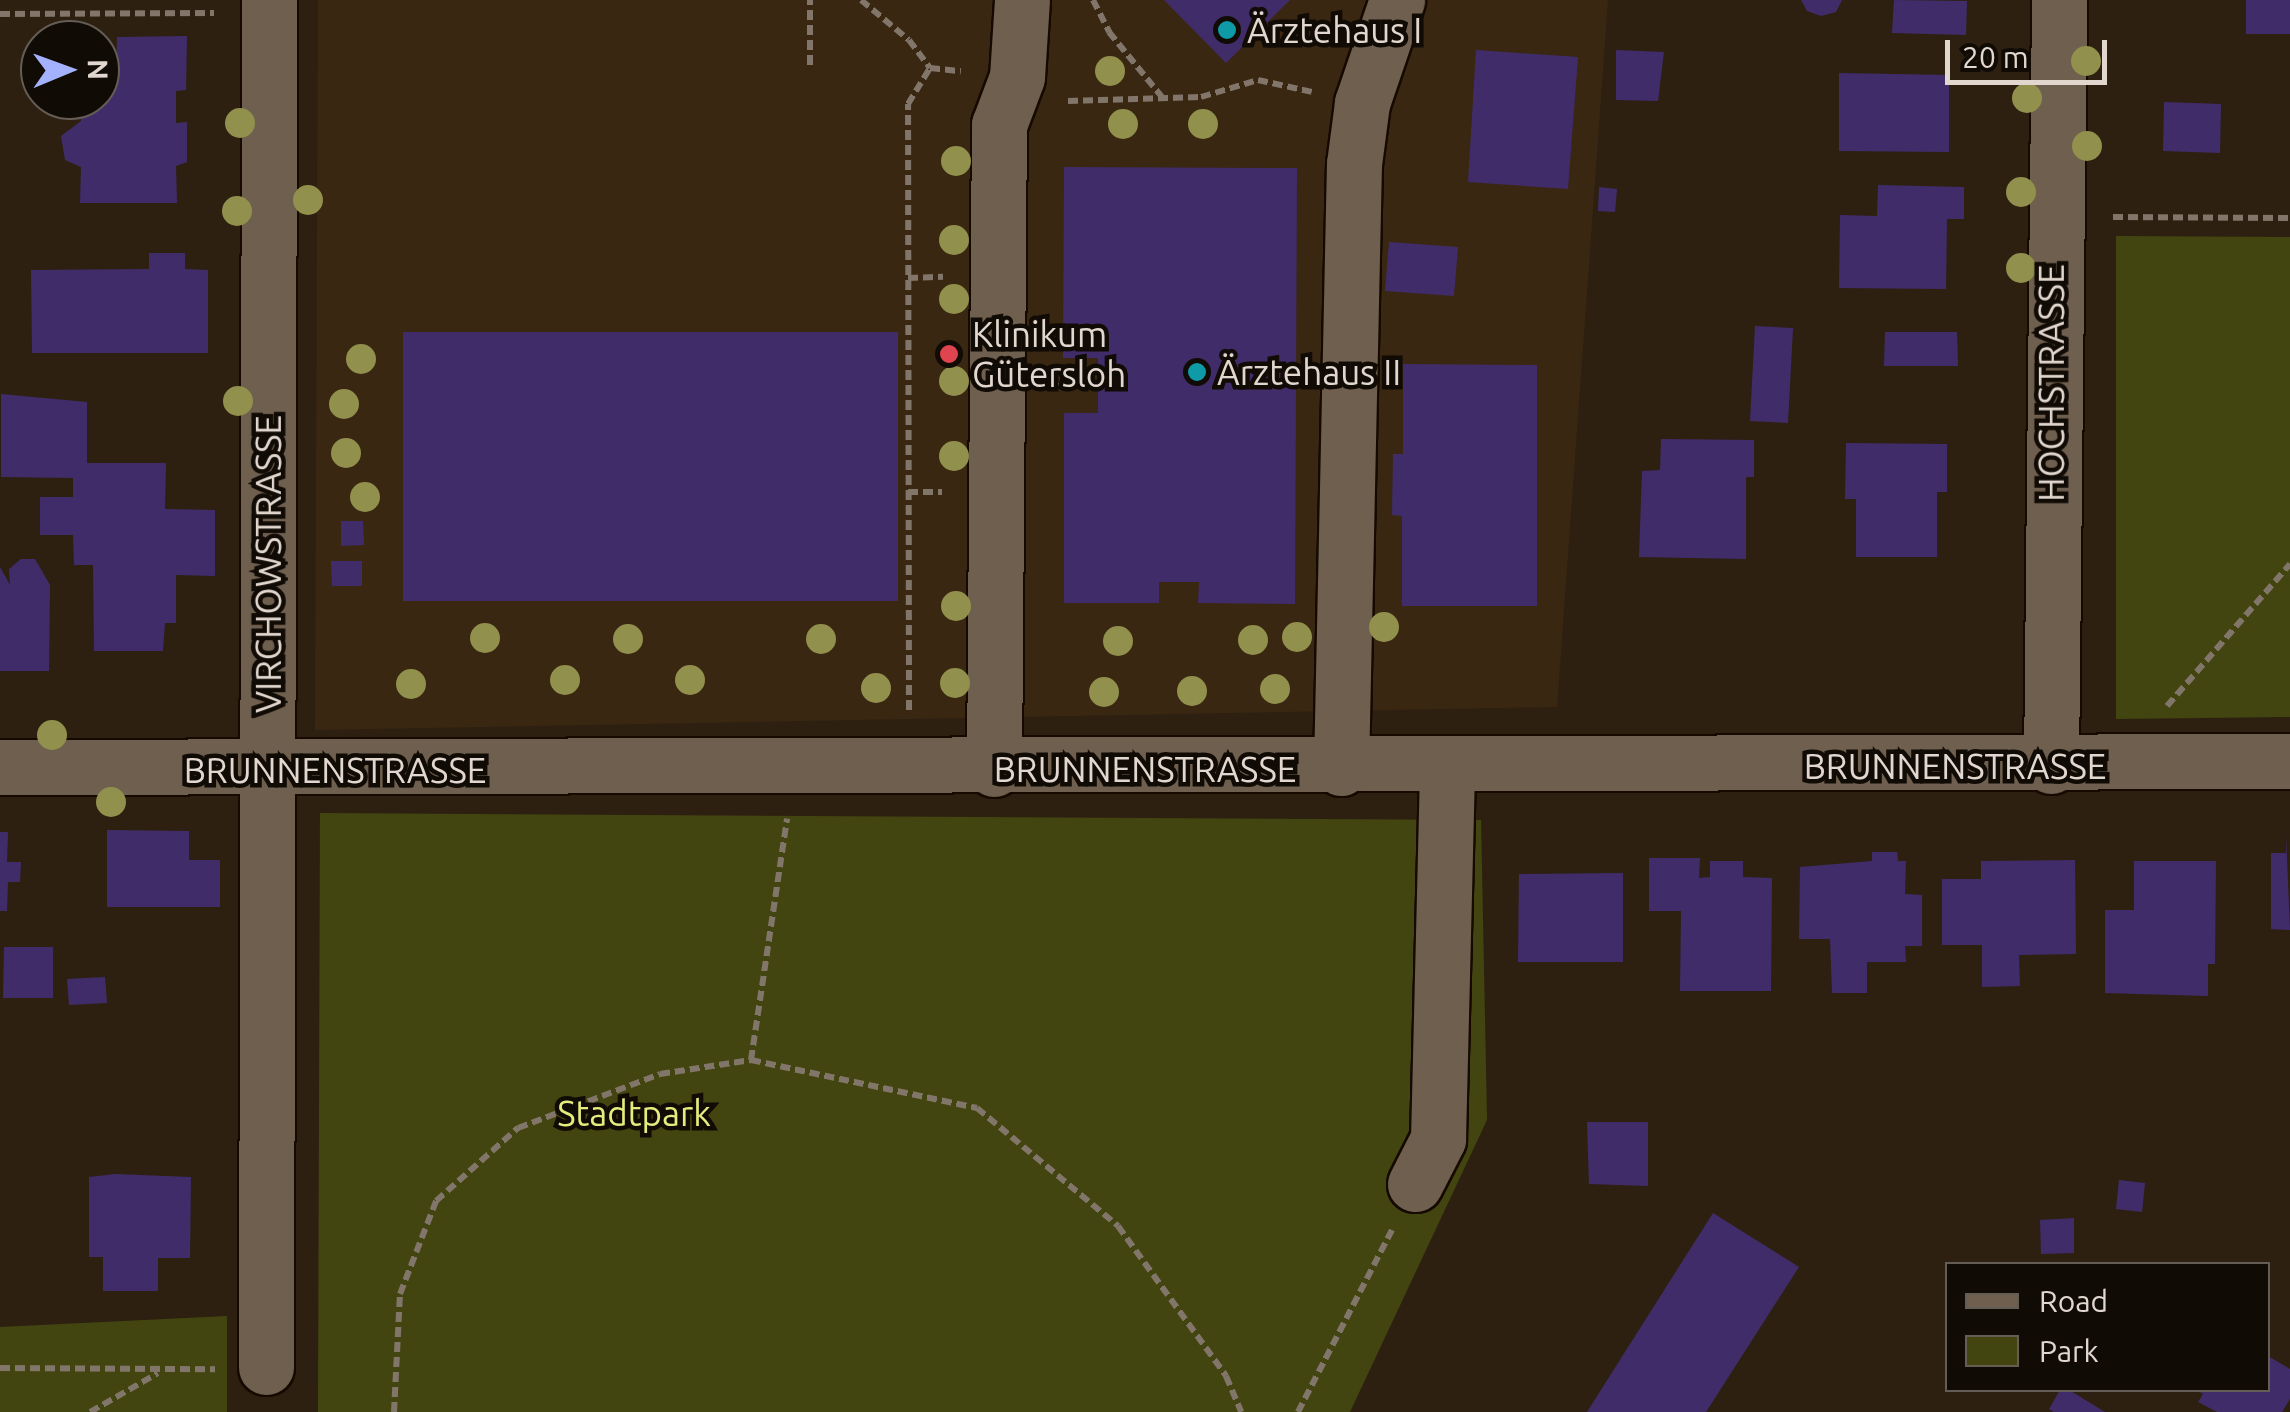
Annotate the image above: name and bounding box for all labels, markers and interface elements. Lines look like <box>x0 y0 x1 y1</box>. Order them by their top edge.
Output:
place label: Ärztehaus I <box>1247 9 1422 51</box>
marker: Ärztehaus I <box>1216 19 1238 41</box>
north arrow <box>20 20 120 120</box>
scale bar <box>1950 20 2112 82</box>
text: 20 m <box>1962 40 2029 74</box>
text: N <box>83 59 114 80</box>
street label: HOCHSTRASSE <box>2030 264 2072 502</box>
place label: Klinikum Gütersloh <box>972 313 1126 395</box>
marker: Klinikum Gütersloh <box>936 341 962 367</box>
place label: Ärztehaus II <box>1217 351 1401 393</box>
marker: Ärztehaus II <box>1186 361 1208 383</box>
street label: VIRCHOWSTRASSE <box>247 415 289 713</box>
street label: BRUNNENSTRASSE <box>1804 745 2106 787</box>
street label: BRUNNENSTRASSE <box>994 748 1296 790</box>
street label: BRUNNENSTRASSE <box>184 749 486 791</box>
park label: Stadtpark <box>557 1092 711 1134</box>
legend <box>1945 1262 2270 1392</box>
text: Road <box>2039 1284 2108 1318</box>
text: Park <box>2039 1334 2099 1368</box>

